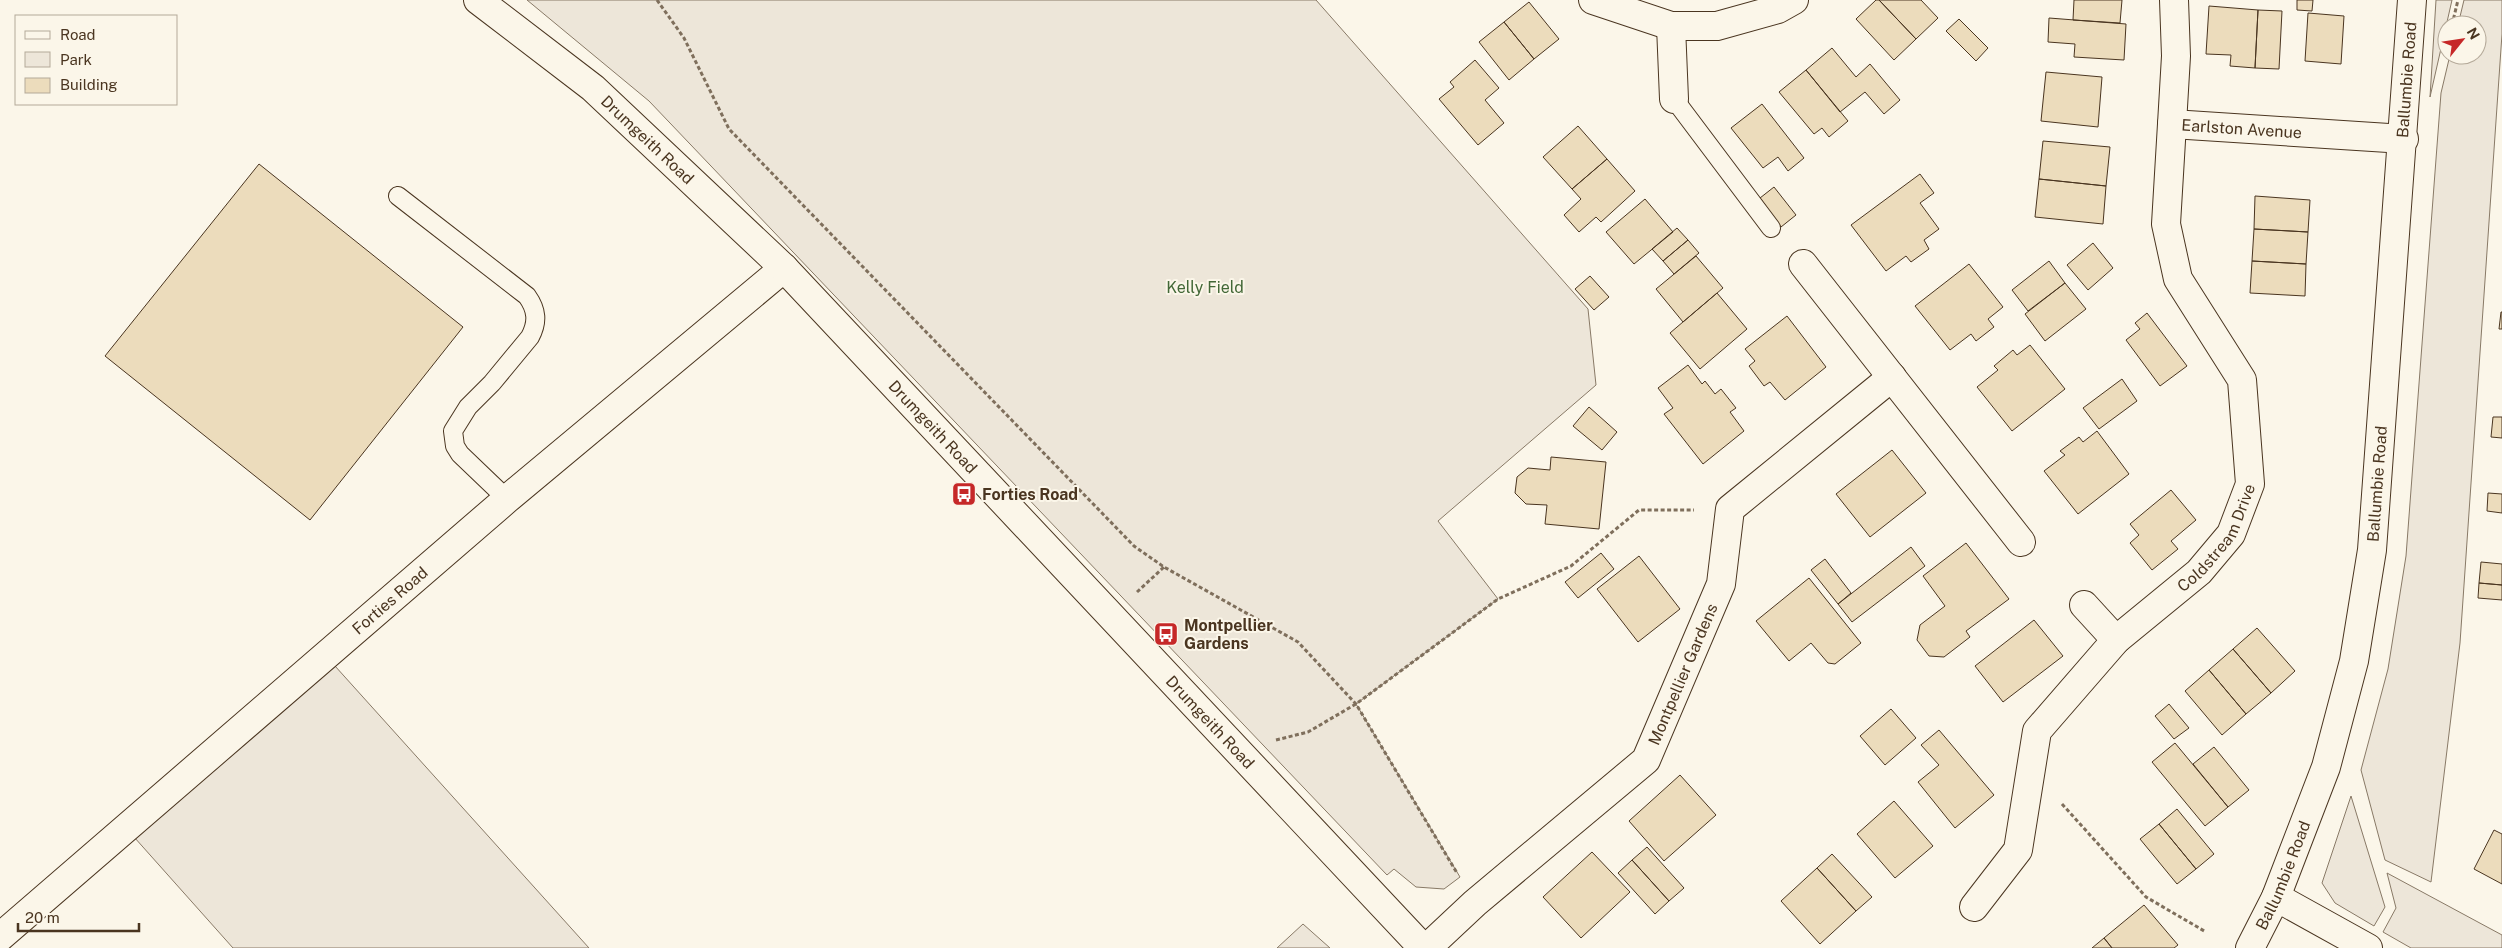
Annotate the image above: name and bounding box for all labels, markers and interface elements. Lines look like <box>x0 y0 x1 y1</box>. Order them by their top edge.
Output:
legend <box>15 15 178 105</box>
north arrow <box>2437 15 2487 65</box>
street label: Ballumbie Road <box>2392 21 2420 139</box>
text: N <box>2464 25 2483 42</box>
text: Road <box>60 26 96 43</box>
text: Park <box>60 51 92 68</box>
text: Building <box>60 76 118 93</box>
street label: Drumgeith Road <box>597 91 698 188</box>
street label: Earlston Avenue <box>2181 115 2303 142</box>
park label: Kelly Field <box>1166 278 1244 297</box>
street label: Drumgeith Road <box>885 376 981 477</box>
street label: Ballumbie Road <box>2363 425 2391 542</box>
bus stop icon: Forties Road <box>951 481 977 507</box>
street label: Coldstream Drive <box>2173 481 2259 595</box>
place label: Forties Road <box>982 485 1078 504</box>
street label: Forties Road <box>348 563 431 638</box>
street label: Montpellier Gardens <box>1644 600 1721 748</box>
place label: Montpellier Gardens <box>1184 616 1273 653</box>
bus stop icon: Montpellier Gardens <box>1153 621 1179 647</box>
street label: Drumgeith Road <box>1162 671 1259 772</box>
street label: Ballumbie Road <box>2251 818 2314 933</box>
scale bar <box>18 900 139 932</box>
text: 20 m <box>25 909 60 926</box>

